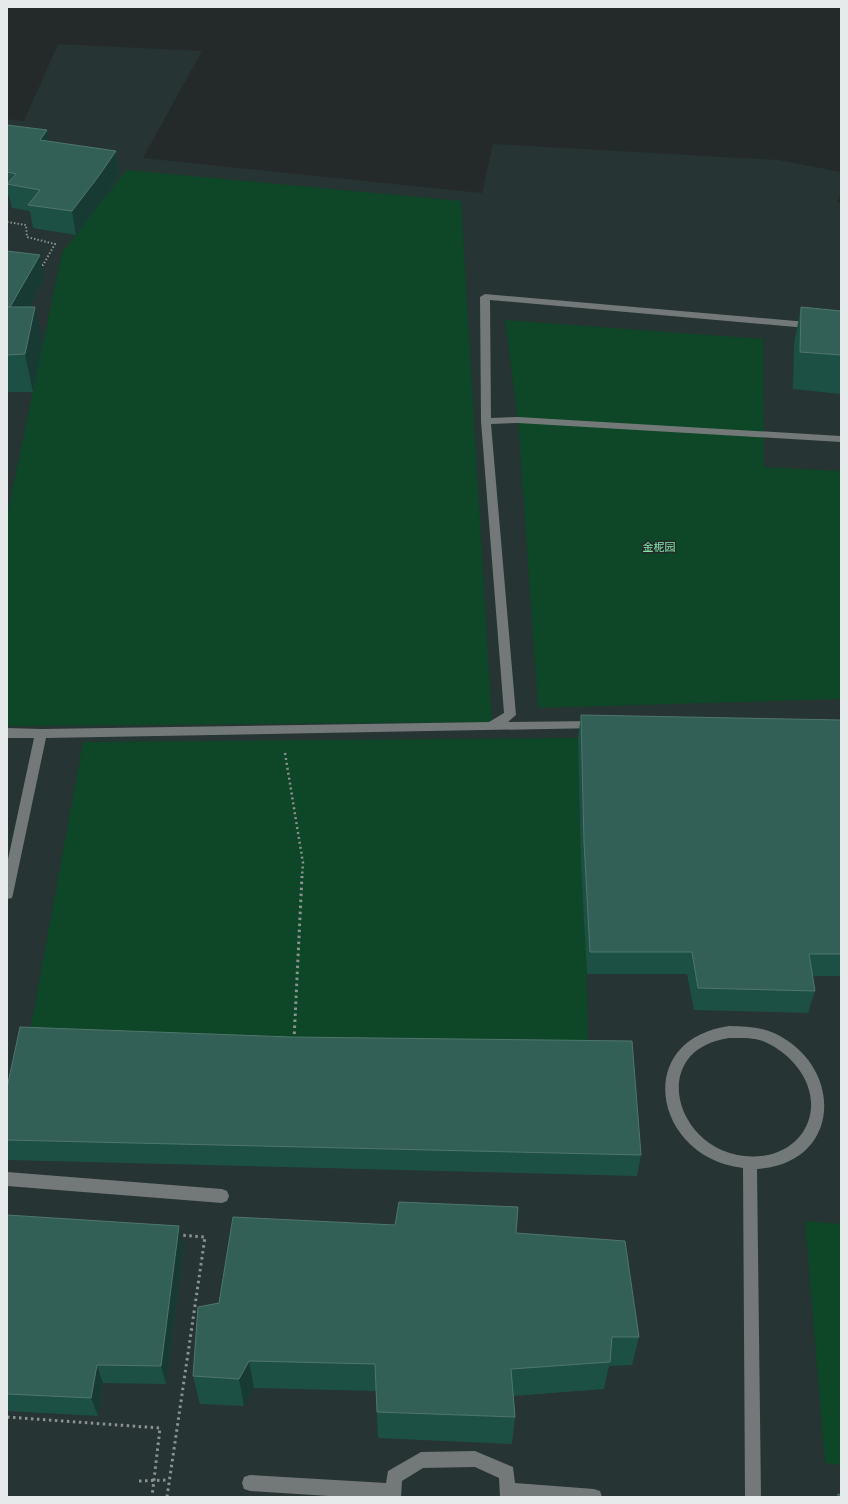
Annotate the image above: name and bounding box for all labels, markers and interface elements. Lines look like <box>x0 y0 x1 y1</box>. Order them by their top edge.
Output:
park label: 金柅园 <box>643 540 676 555</box>

